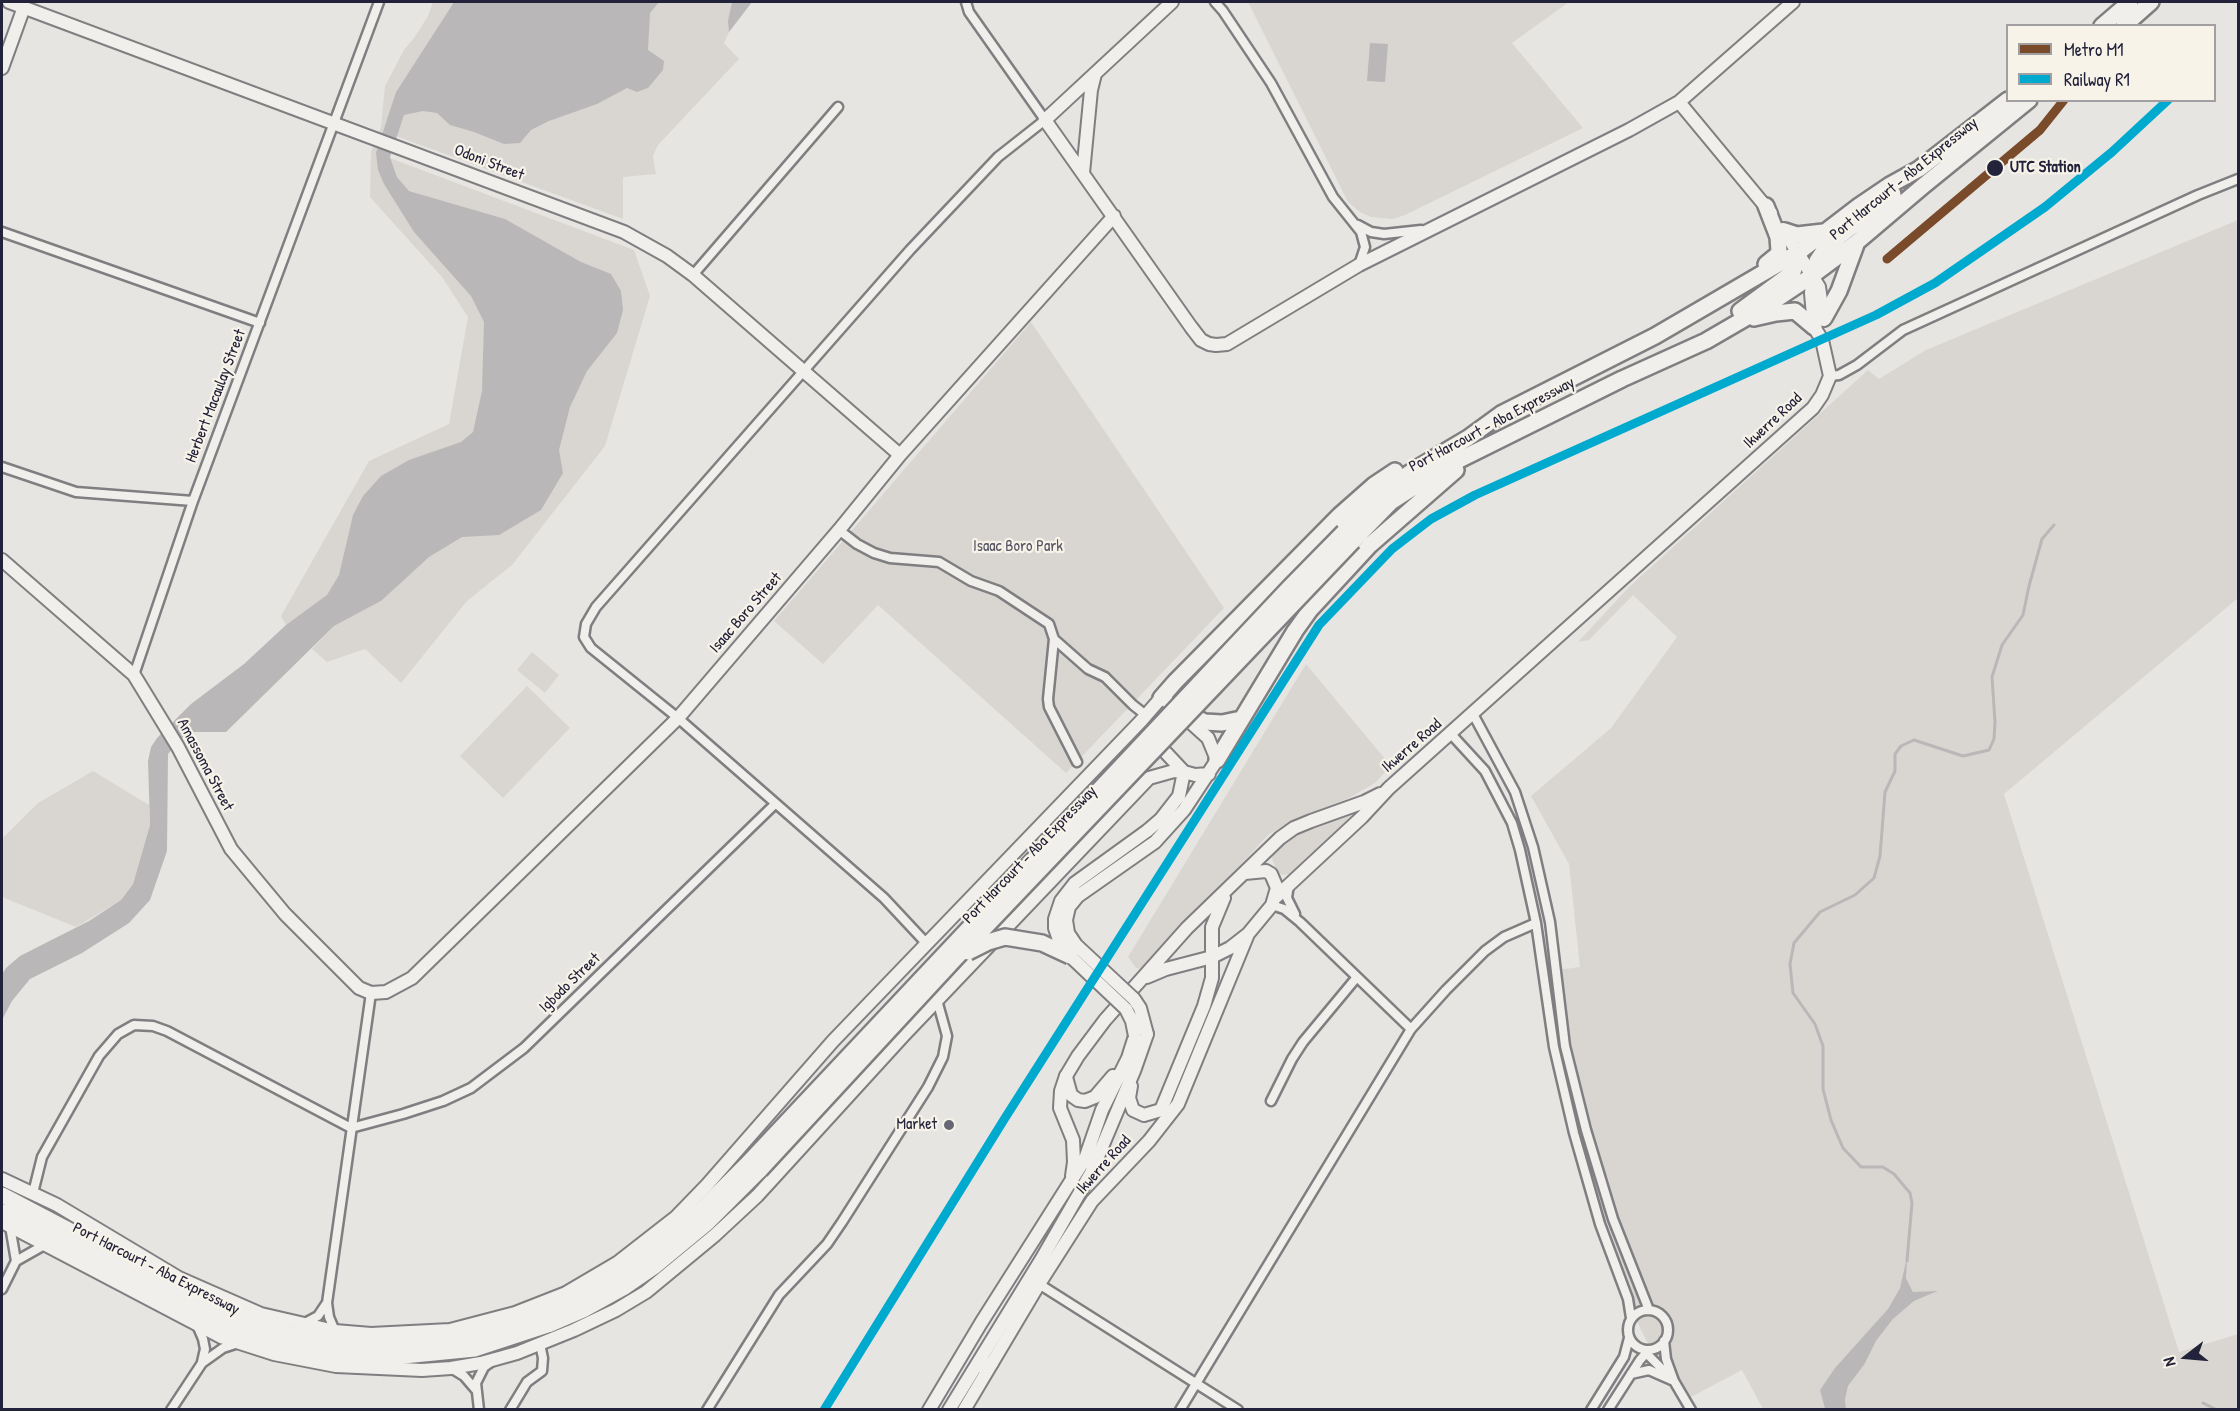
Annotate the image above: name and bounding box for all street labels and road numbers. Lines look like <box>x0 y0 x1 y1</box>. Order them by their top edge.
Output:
street label: Port Harcourt - Aba Expressway <box>1826 113 1982 245</box>
street label: Odoni Street <box>451 141 527 185</box>
street label: Herbert Macaulay Street <box>182 327 250 465</box>
street label: Port Harcourt - Aba Expressway <box>1406 373 1578 477</box>
street label: Ikwerre Road <box>1740 389 1806 453</box>
street label: Isaac Boro Street <box>706 569 786 657</box>
street label: Ikwerre Road <box>1378 715 1446 777</box>
street label: Amassoma Street <box>173 716 237 814</box>
street label: Port Harcourt - Aba Expressway <box>959 782 1101 928</box>
street label: Igbodo Street <box>535 949 605 1017</box>
street label: Ikwerre Road <box>1073 1132 1135 1198</box>
street label: Port Harcourt - Aba Expressway <box>69 1219 243 1319</box>

